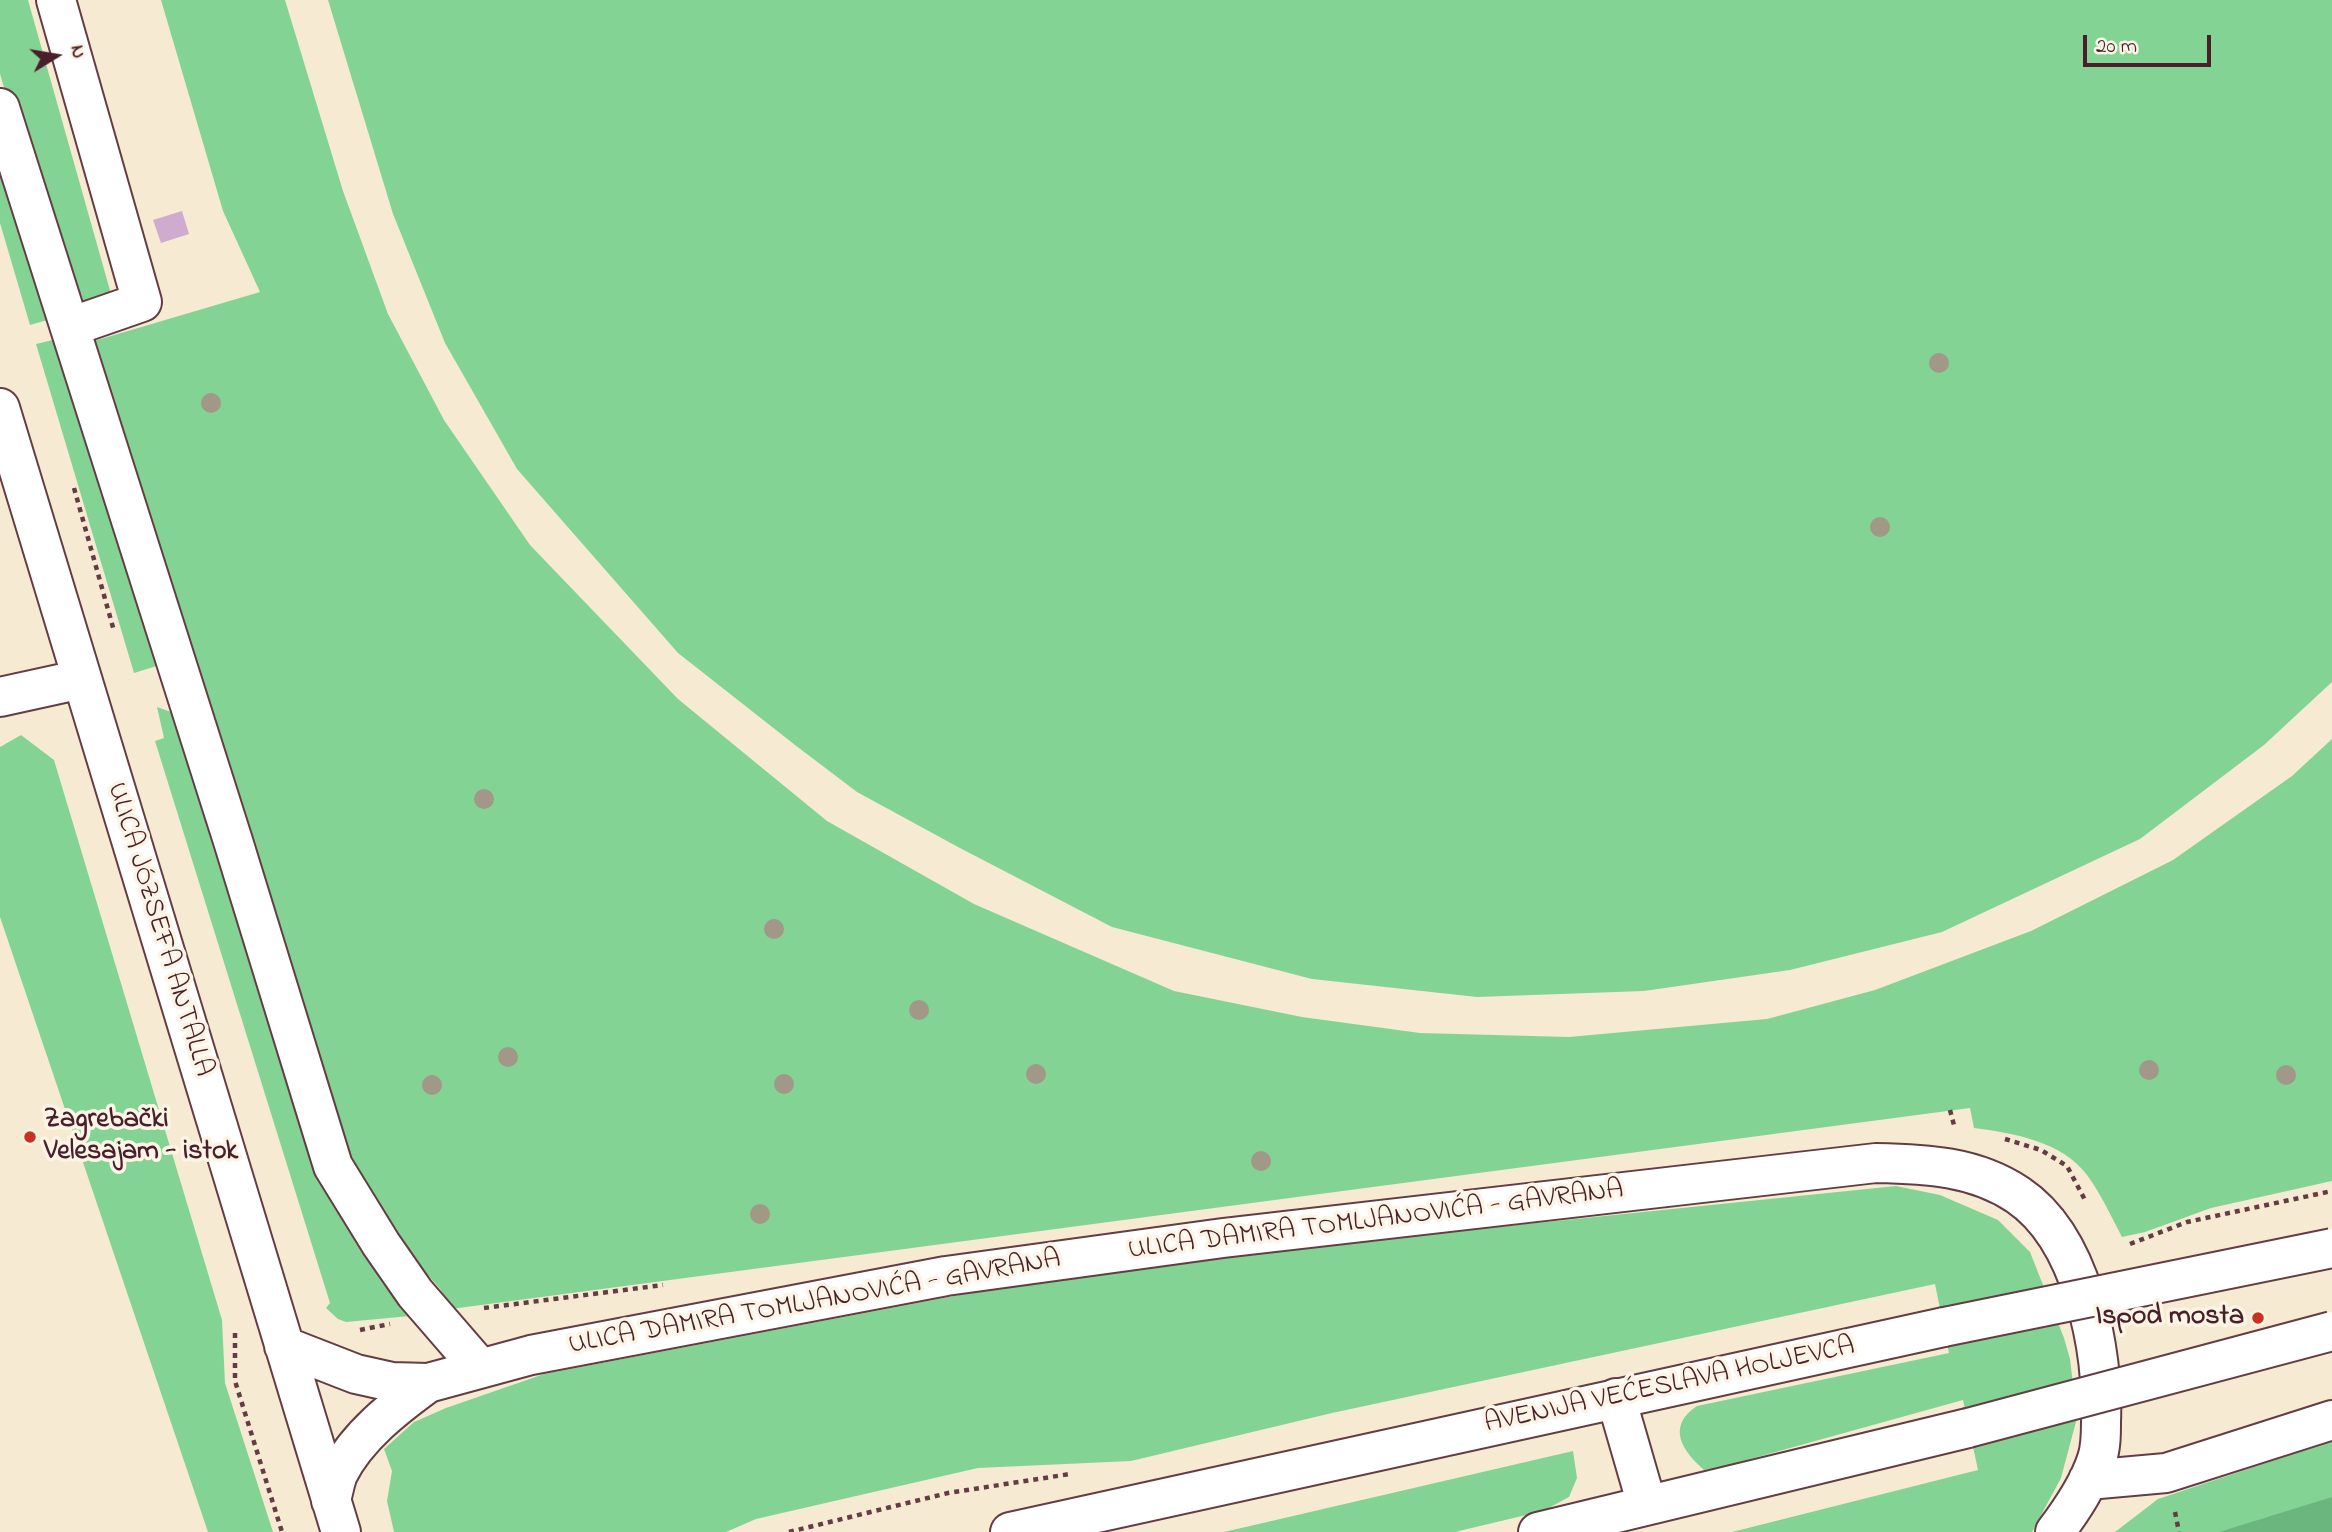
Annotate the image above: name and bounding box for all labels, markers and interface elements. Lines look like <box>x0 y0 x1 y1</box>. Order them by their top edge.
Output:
north arrow <box>21 21 91 91</box>
scale bar <box>2087 21 2215 65</box>
text: 20 m <box>2096 32 2137 62</box>
text: N <box>63 43 92 61</box>
street label: ULICA JÓZSEFA ANTALLA <box>97 779 219 1081</box>
place label: Zagrebački Velesajam - istok <box>44 1104 238 1170</box>
marker: Zagrebački Velesajam - istok <box>22 1129 38 1145</box>
street label: ULICA DAMIRA TOMLJANOVIĆA - GAVRANA <box>1126 1175 1626 1269</box>
street label: ULICA DAMIRA TOMLJANOVIĆA - GAVRANA <box>566 1244 1064 1364</box>
place label: Ispod mosta <box>2096 1301 2244 1335</box>
marker: Ispod mosta <box>2250 1310 2266 1326</box>
street label: AVENIJA VEĆESLAVA HOLJEVCA <box>1482 1331 1858 1443</box>

